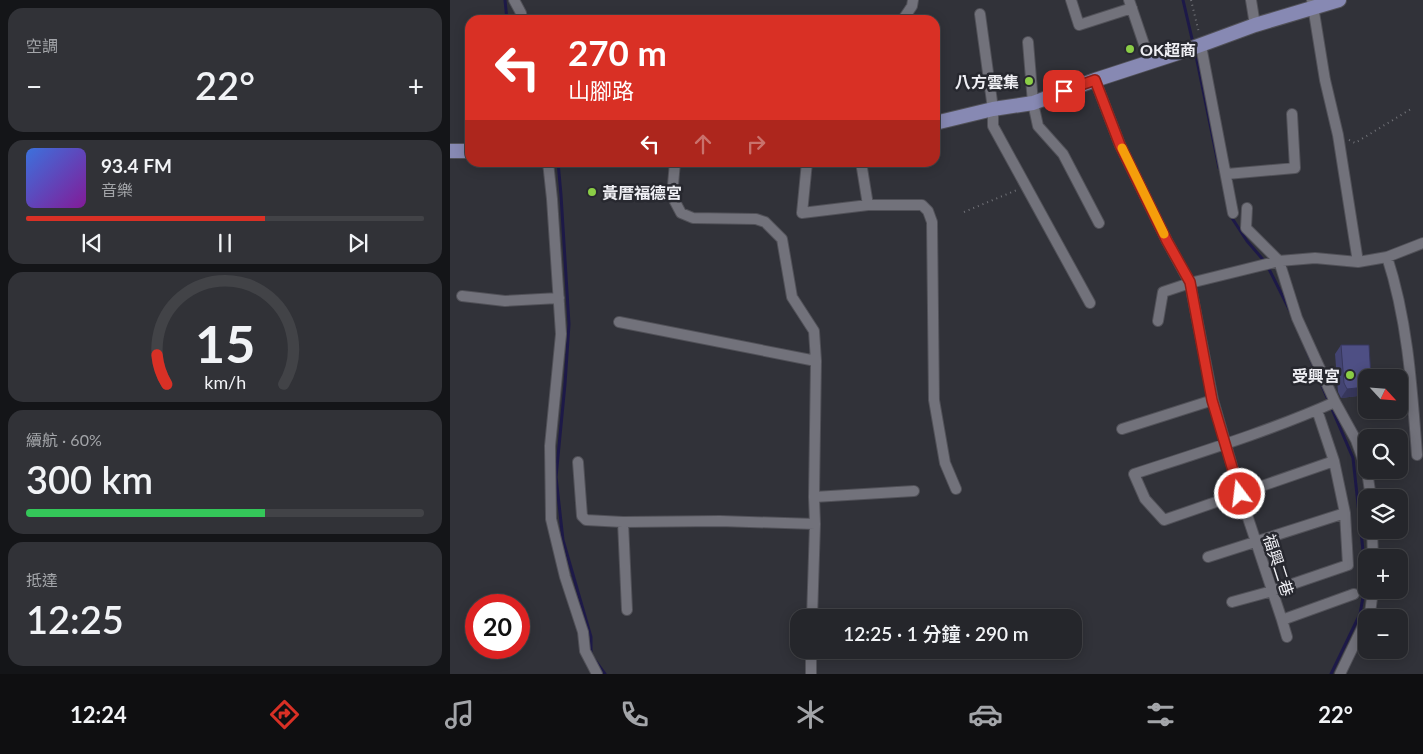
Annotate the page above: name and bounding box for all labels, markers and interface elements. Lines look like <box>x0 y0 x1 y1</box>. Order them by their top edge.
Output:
text: 270 m <box>568 31 667 73</box>
icon: left <box>485 35 550 100</box>
text: 空調 <box>26 36 58 55</box>
place label: OK超商 <box>1140 40 1196 59</box>
marker: OK超商 <box>1124 43 1136 55</box>
text: 22° <box>195 62 255 108</box>
text: − <box>26 69 42 103</box>
text: + <box>408 69 424 103</box>
pin <box>1043 70 1085 112</box>
place label: 八方雲集 <box>955 72 1019 91</box>
marker: 八方雲集 <box>1023 75 1035 87</box>
text: 山腳路 <box>568 77 634 104</box>
icon: arrive <box>1050 77 1078 105</box>
icon: left <box>636 130 664 158</box>
icon: ahead <box>689 130 717 158</box>
icon: right <box>742 130 770 158</box>
text: 93.4 FM <box>101 154 172 177</box>
text: 音樂 <box>101 180 133 199</box>
place label: 黃厝福德宮 <box>602 183 682 202</box>
marker: 黃厝福德宮 <box>586 186 598 198</box>
icon: previous <box>78 229 106 257</box>
icon: pause <box>211 229 239 257</box>
icon: next <box>344 229 372 257</box>
text: 15 <box>195 312 255 374</box>
place label: 受興宮 <box>1292 366 1340 385</box>
marker: 受興宮 <box>1344 369 1356 381</box>
north arrow <box>1358 369 1408 419</box>
map controls <box>1358 369 1408 659</box>
text: km/h <box>204 371 246 393</box>
button: search <box>1358 429 1408 479</box>
text: 續航 · 60% <box>26 430 102 449</box>
text: 300 km <box>26 456 153 502</box>
position arrow <box>1213 467 1265 519</box>
button: layers <box>1358 489 1408 539</box>
street label: 福興二巷 <box>1260 532 1298 598</box>
button: + <box>1358 549 1408 599</box>
text: 抵達 <box>26 570 58 589</box>
speed limit sign: 20 <box>465 594 530 659</box>
text: 12:25 <box>26 596 124 642</box>
button: − <box>1358 609 1408 659</box>
text: 12:25 · 1 分鐘 · 290 m <box>843 622 1029 645</box>
icon: directions <box>267 697 302 732</box>
icon: music <box>442 697 477 732</box>
icon: phone <box>617 697 652 732</box>
icon: climate <box>793 697 828 732</box>
icon: car <box>968 697 1003 732</box>
icon: filters <box>1143 697 1178 732</box>
text: 12:24 <box>70 701 127 728</box>
text: 22° <box>1318 701 1353 728</box>

